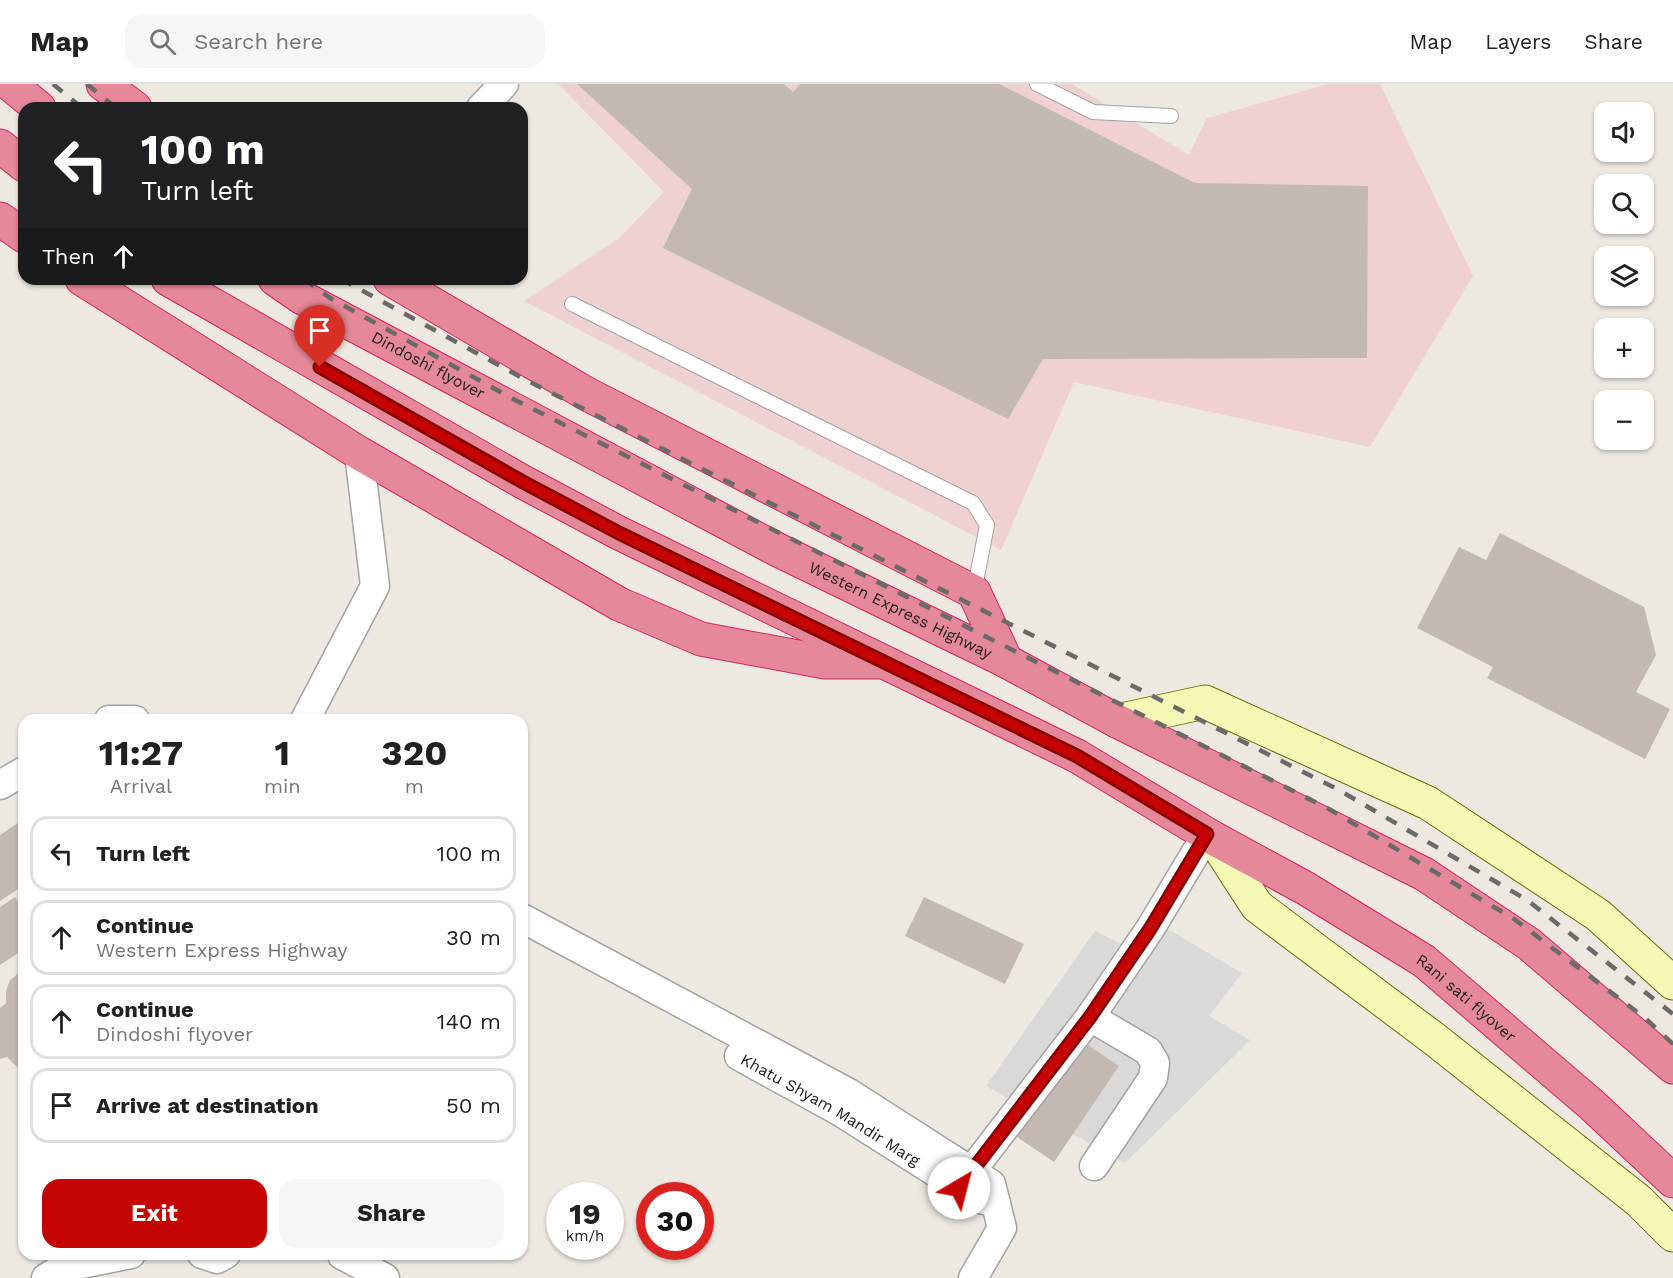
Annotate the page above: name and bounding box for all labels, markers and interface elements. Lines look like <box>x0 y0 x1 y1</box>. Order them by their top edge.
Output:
search box <box>125 14 545 68</box>
text: Map <box>30 25 89 58</box>
icon: search <box>146 25 179 58</box>
text: Search here <box>194 29 323 54</box>
text: Map <box>1409 29 1452 54</box>
text: Layers <box>1485 29 1551 54</box>
text: Share <box>1584 29 1643 54</box>
map controls <box>1594 102 1654 450</box>
button: sound <box>1594 102 1654 162</box>
text: 100 m <box>141 125 265 174</box>
icon: left <box>42 126 120 204</box>
button: search <box>1594 174 1654 234</box>
text: Turn left <box>141 175 253 207</box>
icon: ahead <box>107 240 140 273</box>
text: Then <box>42 244 95 269</box>
button: layers <box>1594 246 1654 306</box>
pin <box>294 305 345 367</box>
icon: arrive <box>303 314 336 347</box>
button: + <box>1594 318 1654 378</box>
street label: Dindoshi flyover <box>369 327 489 403</box>
button: − <box>1594 390 1654 450</box>
street label: Western Express Highway <box>806 557 996 663</box>
text: 11:27 <box>99 732 183 774</box>
text: 1 <box>275 732 290 774</box>
text: 320 <box>381 732 447 774</box>
text: Arrival <box>110 774 172 798</box>
text: min <box>264 774 301 798</box>
text: m <box>405 774 424 798</box>
icon: left <box>45 837 78 870</box>
text: Turn left <box>96 841 190 866</box>
text: 100 m <box>437 841 501 866</box>
text: Continue <box>96 913 194 938</box>
icon: ahead <box>45 921 78 954</box>
text: 30 m <box>446 925 501 950</box>
text: Western Express Highway <box>96 938 348 962</box>
street label: Rani sati flyover <box>1413 949 1521 1046</box>
text: Continue <box>96 997 194 1022</box>
icon: ahead <box>45 1005 78 1038</box>
text: 140 m <box>437 1009 501 1034</box>
text: Dindoshi flyover <box>96 1022 253 1046</box>
street label: Khatu Shyam Mandir Marg <box>738 1049 924 1170</box>
icon: arrive <box>45 1089 78 1122</box>
text: Arrive at destination <box>96 1093 319 1118</box>
text: 50 m <box>446 1093 501 1118</box>
position arrow <box>927 1156 991 1220</box>
button: Exit <box>42 1179 267 1248</box>
button: Share <box>279 1179 504 1248</box>
speed limit sign: 30 <box>636 1182 714 1260</box>
text: 19 <box>569 1196 601 1231</box>
text: km/h <box>566 1227 604 1245</box>

